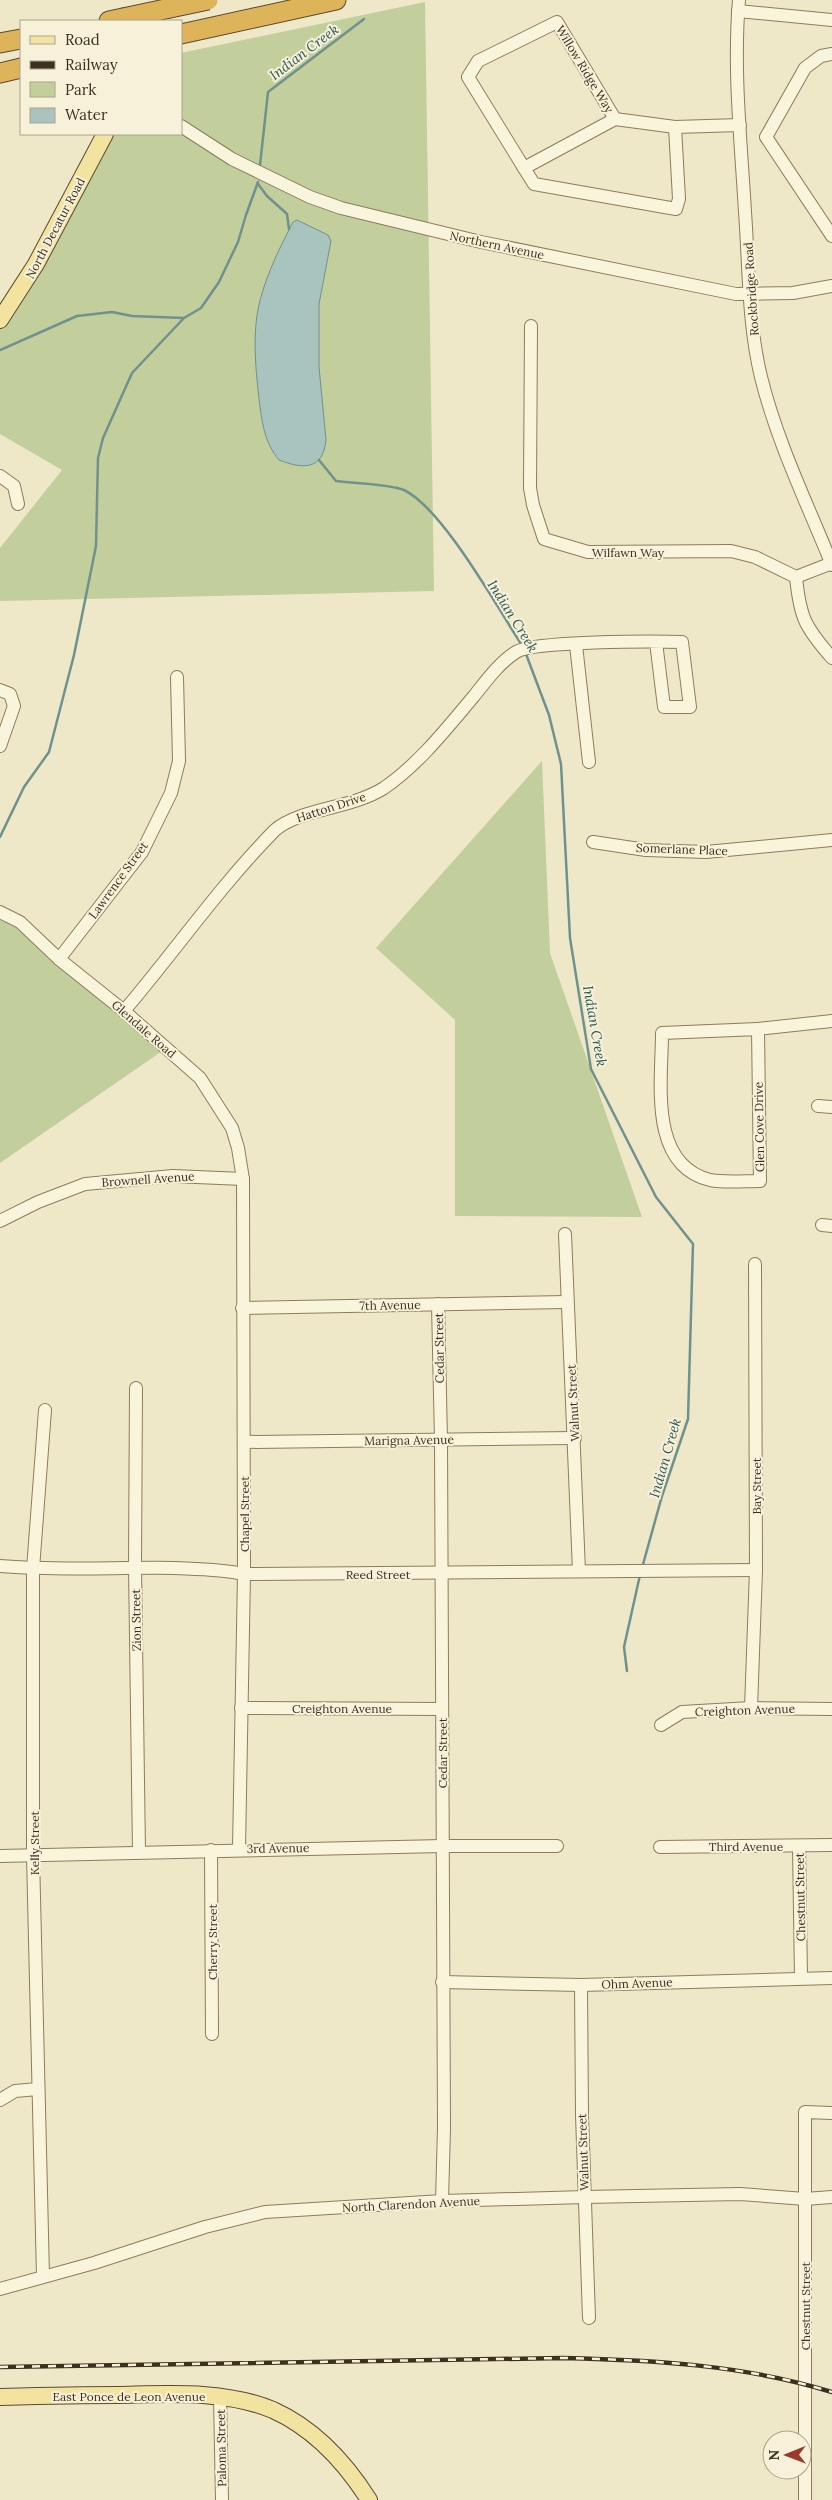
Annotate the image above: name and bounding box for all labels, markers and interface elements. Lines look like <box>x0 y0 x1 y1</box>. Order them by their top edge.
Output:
legend <box>20 20 182 135</box>
water label: Indian Creek <box>266 20 342 84</box>
street label: Willow Ridge Way <box>553 22 617 116</box>
text: Road <box>65 30 100 49</box>
text: Railway <box>65 55 118 74</box>
text: Park <box>65 80 96 99</box>
text: Water <box>65 105 108 124</box>
street label: North Decatur Road <box>22 175 88 281</box>
street label: Northern Avenue <box>448 228 546 262</box>
street label: Rockbridge Road <box>740 242 762 336</box>
street label: Wilfawn Way <box>592 545 665 560</box>
water label: Indian Creek <box>484 577 542 655</box>
street label: Hatton Drive <box>294 789 368 825</box>
street label: Lawrence Street <box>85 838 151 922</box>
street label: Somerlane Place <box>636 840 729 858</box>
water label: Indian Creek <box>579 984 611 1068</box>
street label: Glendale Road <box>109 997 179 1061</box>
street label: Glen Cove Drive <box>751 1081 767 1172</box>
street label: Brownell Avenue <box>101 1168 195 1190</box>
street label: 7th Avenue <box>359 1297 421 1313</box>
street label: Cedar Street <box>431 1312 447 1383</box>
street label: Walnut Street <box>563 1364 583 1442</box>
water label: Indian Creek <box>645 1416 685 1500</box>
street label: Marigna Avenue <box>364 1432 455 1448</box>
street label: Bay Street <box>749 1457 764 1515</box>
street label: Chapel Street <box>237 1476 252 1552</box>
street label: Reed Street <box>346 1567 411 1582</box>
street label: Zion Street <box>128 1588 144 1651</box>
street label: Creighton Avenue <box>292 1701 393 1716</box>
street label: Creighton Avenue <box>695 1701 796 1719</box>
street label: Cedar Street <box>435 1717 450 1788</box>
street label: Kelly Street <box>27 1810 42 1875</box>
street label: Third Avenue <box>709 1839 784 1854</box>
street label: 3rd Avenue <box>246 1840 310 1856</box>
street label: Chestnut Street <box>792 1852 808 1941</box>
street label: Cherry Street <box>205 1904 220 1980</box>
street label: Ohm Avenue <box>601 1974 673 1992</box>
street label: Walnut Street <box>574 2113 592 2191</box>
street label: North Clarendon Avenue <box>341 2193 481 2215</box>
street label: Chestnut Street <box>798 2261 813 2350</box>
street label: East Ponce de Leon Avenue <box>53 2389 206 2404</box>
street label: Paloma Street <box>213 2409 229 2487</box>
north arrow <box>762 2430 812 2480</box>
text: N <box>765 2449 783 2461</box>

